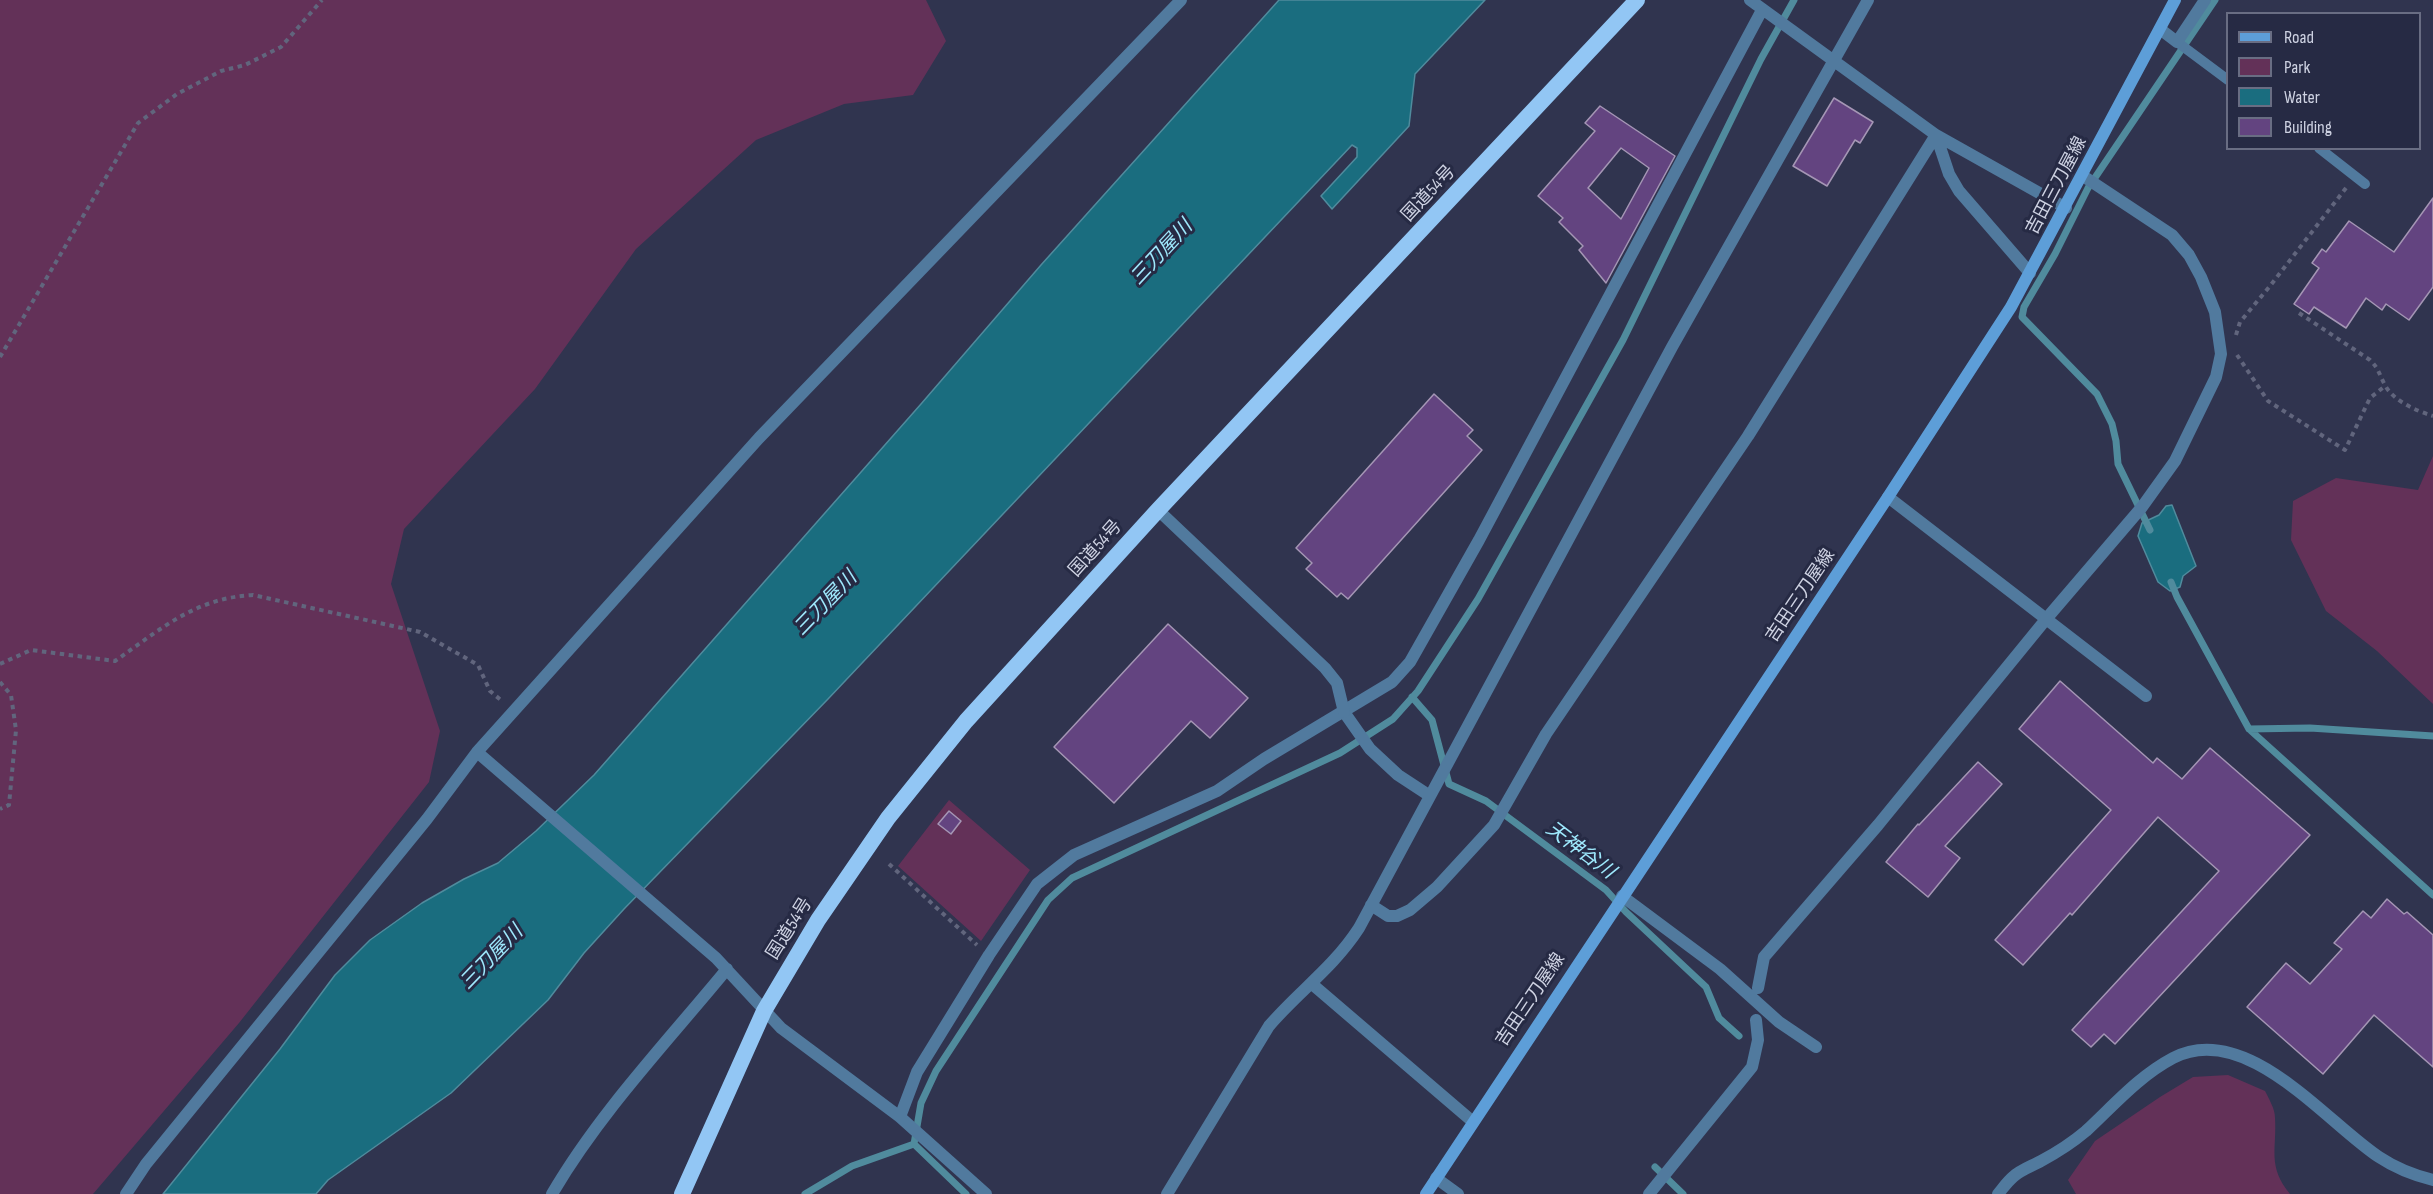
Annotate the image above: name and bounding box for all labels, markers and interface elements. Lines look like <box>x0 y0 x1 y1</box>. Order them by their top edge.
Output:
legend <box>2226 12 2421 150</box>
text: Road <box>2284 27 2314 48</box>
text: Park <box>2284 57 2310 78</box>
text: Water <box>2284 87 2320 108</box>
text: Building <box>2284 117 2332 138</box>
street label: 吉田三刀屋線 <box>2022 133 2092 239</box>
street label: 国道54号 <box>1398 161 1460 227</box>
water label: 三刀屋川 <box>1126 216 1198 290</box>
street label: 国道54号 <box>1065 516 1127 582</box>
street label: 吉田三刀屋線 <box>1762 545 1840 647</box>
water label: 三刀屋川 <box>790 567 862 641</box>
water label: 天神谷川 <box>1541 817 1619 885</box>
street label: 国道54号 <box>763 894 817 964</box>
water label: 三刀屋川 <box>456 921 528 995</box>
street label: 吉田三刀屋線 <box>1492 949 1570 1051</box>

